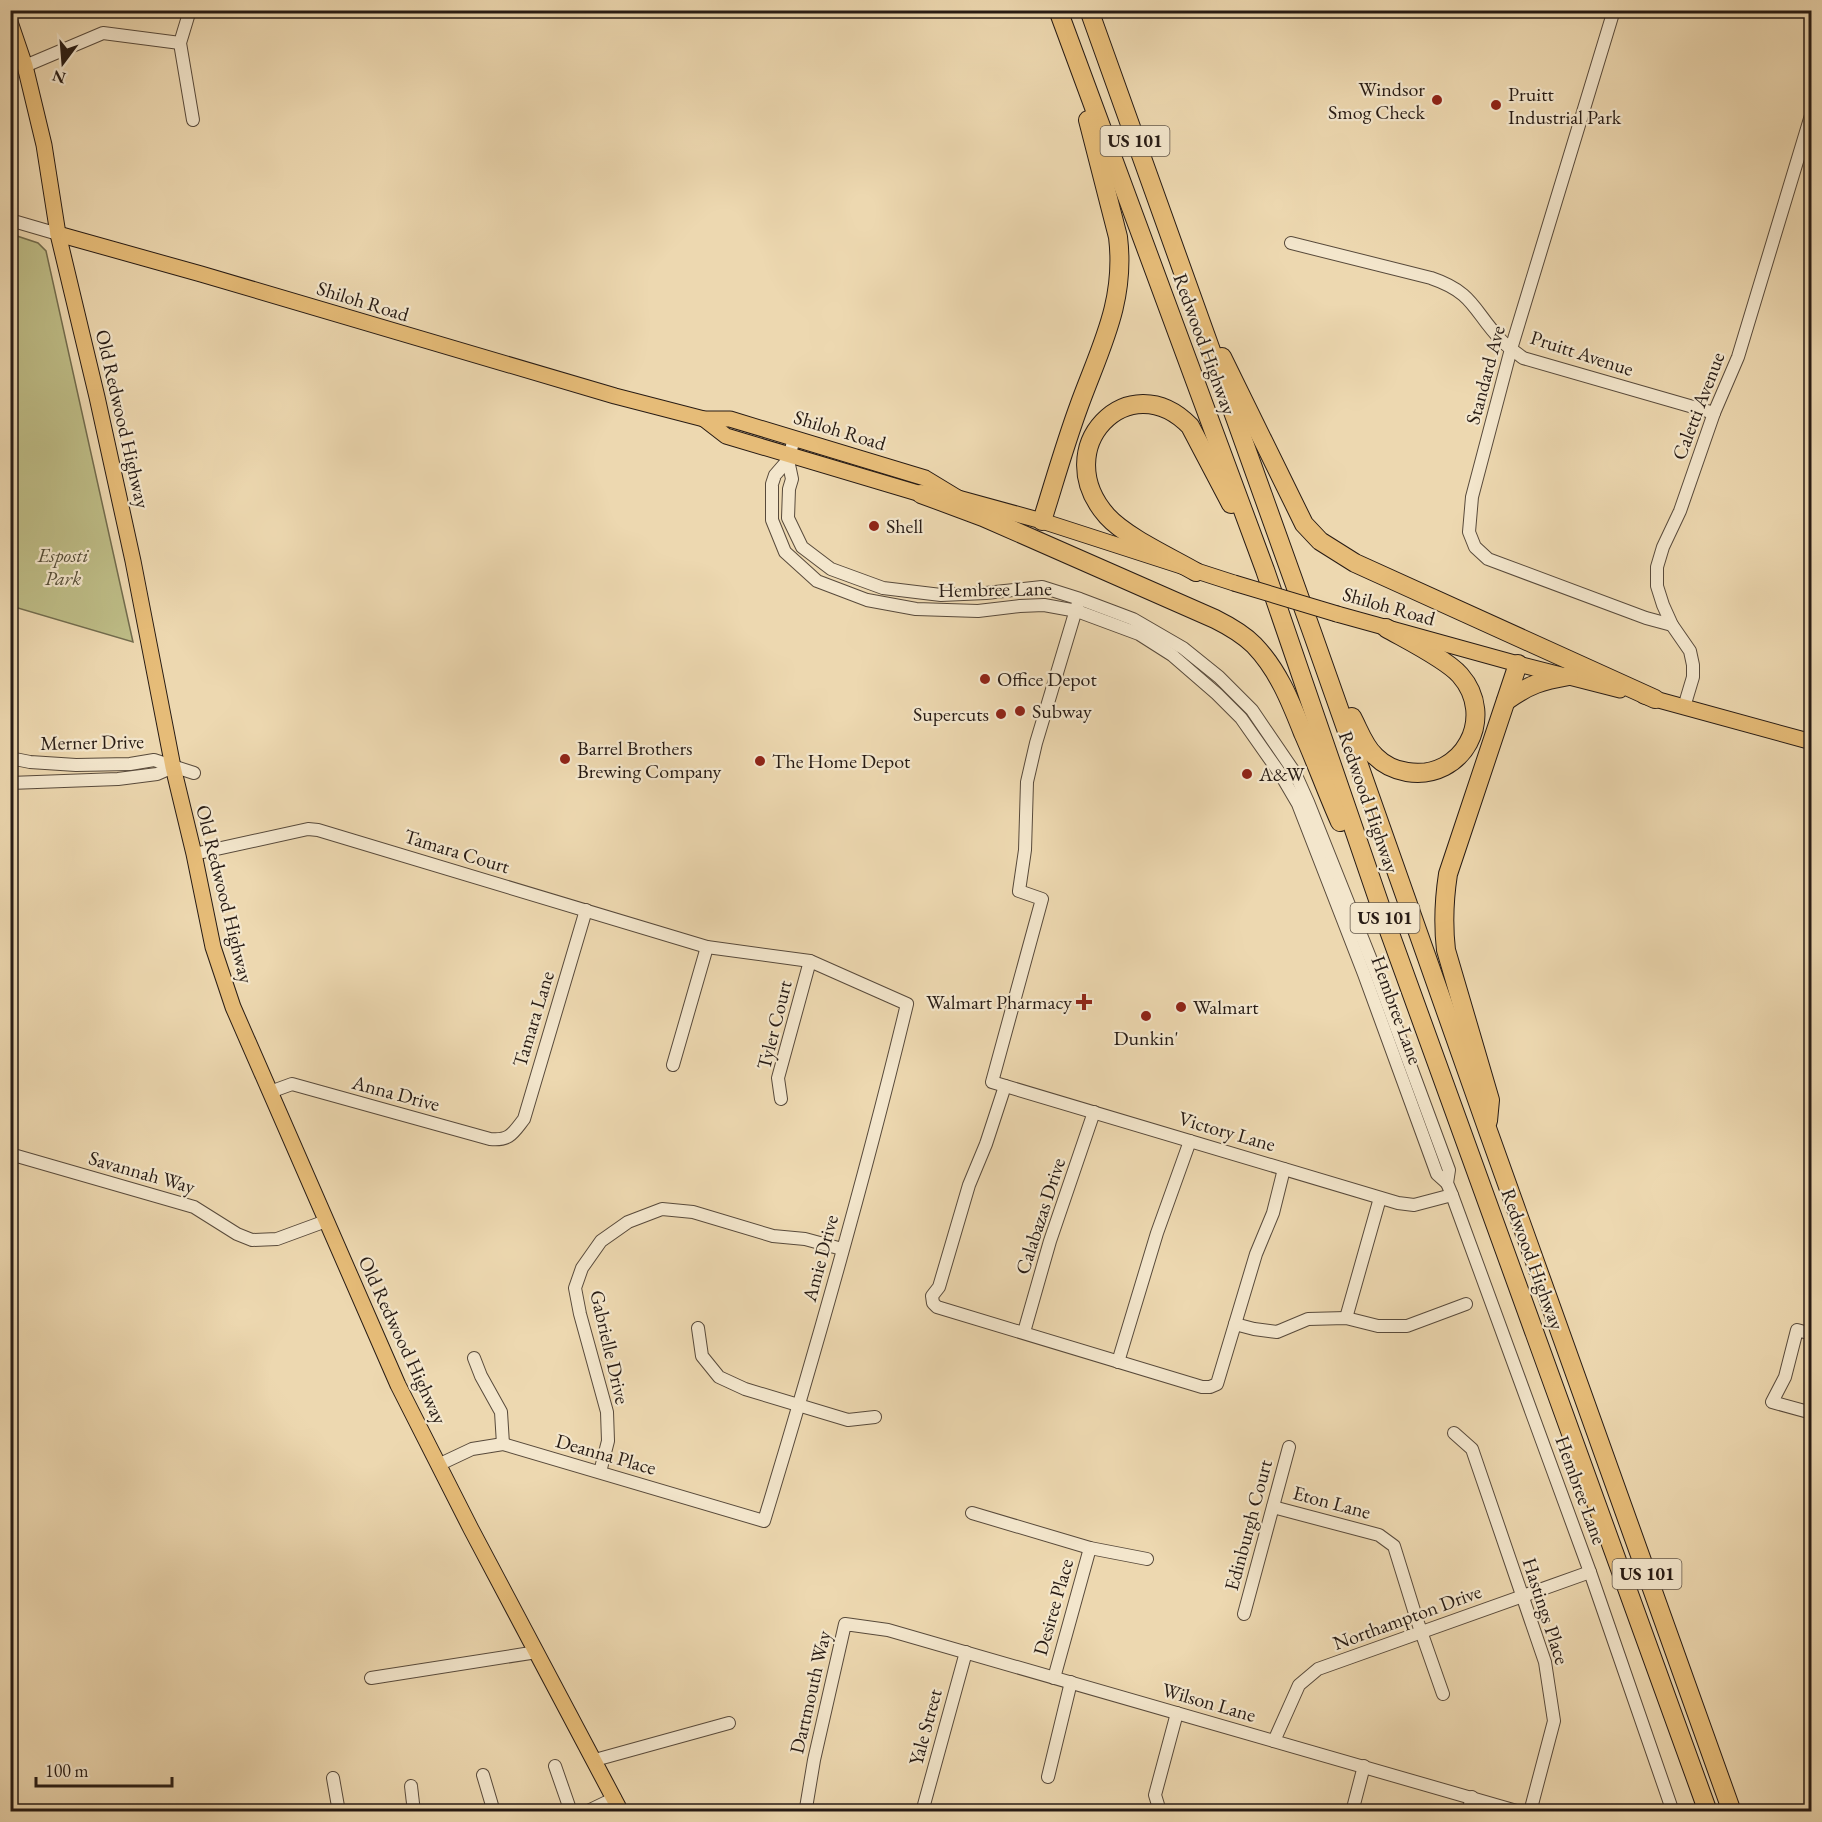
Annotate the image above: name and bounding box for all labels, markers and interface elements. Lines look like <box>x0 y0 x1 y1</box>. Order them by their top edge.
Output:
north arrow <box>33 33 93 93</box>
text: N <box>50 65 68 89</box>
place label: Windsor Smog Check <box>1328 76 1426 125</box>
place label: Pruitt Industrial Park <box>1508 81 1622 130</box>
marker: Windsor Smog Check <box>1430 93 1444 107</box>
marker: Pruitt Industrial Park <box>1489 98 1503 112</box>
road number: US 101 <box>1100 126 1170 156</box>
street label: Redwood Highway <box>1167 270 1243 419</box>
street label: Shiloh Road <box>314 275 413 328</box>
street label: Standard Ave <box>1459 322 1511 427</box>
street label: Pruitt Avenue <box>1527 324 1637 382</box>
street label: Old Redwood Highway <box>90 327 156 511</box>
street label: Caletti Avenue <box>1666 348 1731 464</box>
street label: Shiloh Road <box>791 404 890 457</box>
place label: Shell <box>886 513 923 539</box>
marker: Shell <box>867 519 881 533</box>
park label: Esposti Park <box>37 542 89 591</box>
street label: Hembree Lane <box>938 575 1052 603</box>
street label: Shiloh Road <box>1340 580 1439 632</box>
place label: Office Depot <box>997 666 1097 692</box>
marker: Office Depot <box>978 672 992 686</box>
place label: Subway <box>1032 698 1092 724</box>
place label: Supercuts <box>913 701 989 727</box>
marker: Subway <box>1013 704 1027 718</box>
marker: Supercuts <box>994 707 1008 721</box>
street label: Redwood Highway <box>1333 727 1406 877</box>
street label: Merner Drive <box>40 728 144 756</box>
place label: Barrel Brothers Brewing Company <box>577 735 721 784</box>
place label: The Home Depot <box>772 748 911 774</box>
marker: Barrel Brothers Brewing Company <box>558 752 572 766</box>
marker: The Home Depot <box>753 754 767 768</box>
place label: A&W <box>1258 761 1305 787</box>
marker: A&W <box>1240 767 1254 781</box>
street label: Old Redwood Highway <box>190 802 260 986</box>
street label: Tamara Court <box>401 823 514 880</box>
road number: US 101 <box>1350 903 1420 933</box>
street label: Hembree Lane <box>1365 952 1429 1068</box>
street label: Tamara Lane <box>506 967 560 1070</box>
street label: Tyler Court <box>750 977 798 1072</box>
place label: Walmart Pharmacy <box>926 989 1072 1015</box>
place label: Walmart <box>1193 994 1259 1020</box>
marker: Walmart Pharmacy <box>1077 995 1091 1009</box>
marker: Walmart <box>1174 1000 1188 1014</box>
marker: Dunkin' <box>1139 1009 1153 1023</box>
place label: Dunkin' <box>1113 1025 1179 1051</box>
street label: Anna Drive <box>348 1069 443 1117</box>
street label: Victory Lane <box>1175 1105 1279 1157</box>
street label: Savannah Way <box>86 1144 198 1200</box>
street label: Calabazas Drive <box>1009 1154 1071 1278</box>
street label: Redwood Highway <box>1495 1185 1571 1334</box>
street label: Amie Drive <box>796 1212 844 1305</box>
street label: Old Redwood Highway <box>353 1252 454 1429</box>
street label: Gabrielle Drive <box>584 1287 636 1407</box>
street label: Deanna Place <box>553 1427 659 1481</box>
street label: Hembree Lane <box>1549 1432 1613 1548</box>
street label: Edinburgh Court <box>1218 1456 1278 1593</box>
street label: Eton Lane <box>1290 1479 1374 1525</box>
street label: Hastings Place <box>1517 1554 1576 1668</box>
street label: Desiree Place <box>1027 1555 1079 1658</box>
road number: US 101 <box>1612 1559 1682 1589</box>
street label: Northampton Drive <box>1329 1578 1485 1656</box>
street label: Dartmouth Way <box>783 1628 837 1756</box>
street label: Wilson Lane <box>1159 1676 1259 1728</box>
street label: Yale Street <box>902 1685 948 1768</box>
scale bar <box>36 1750 172 1788</box>
text: 100 m <box>45 1759 89 1782</box>

